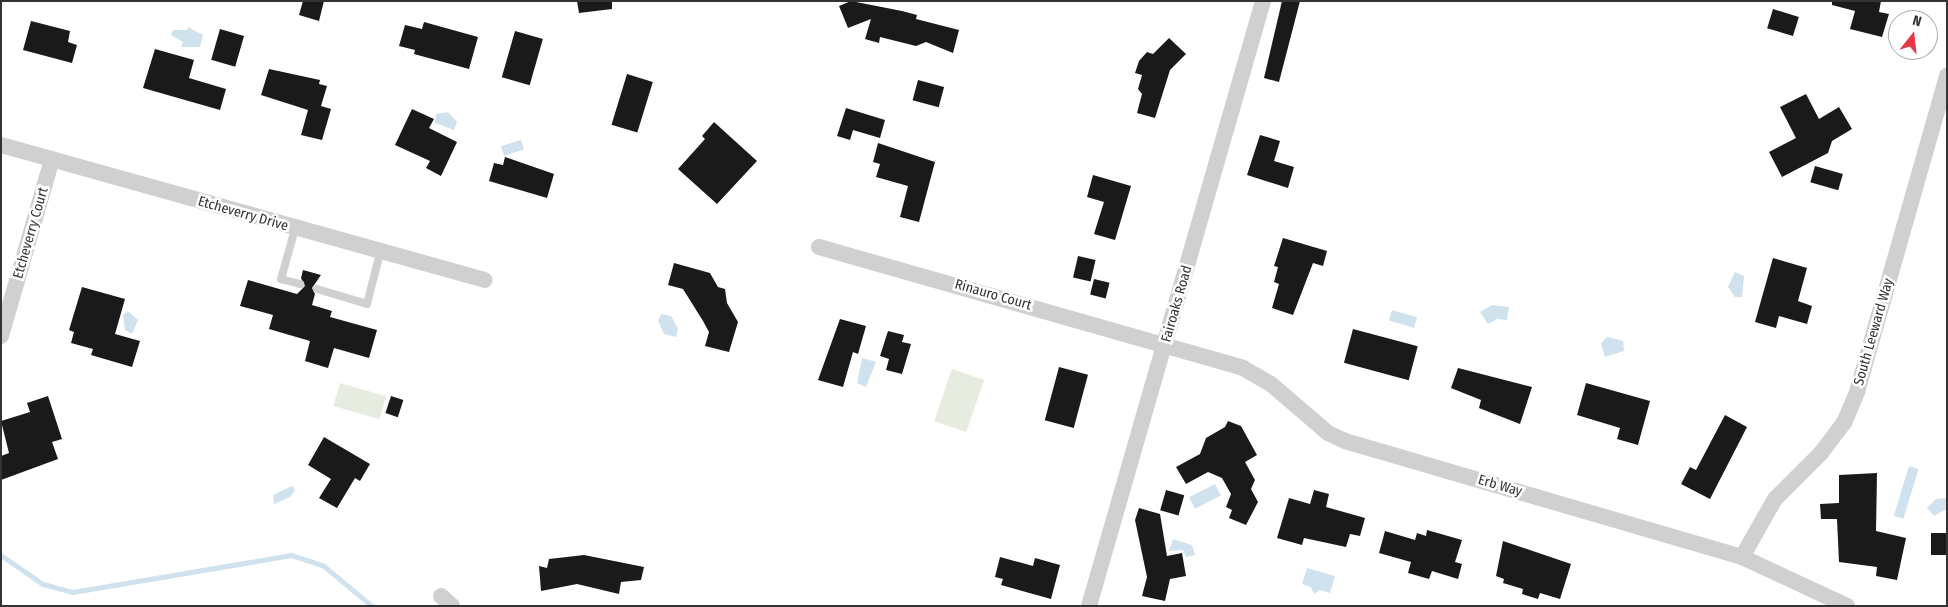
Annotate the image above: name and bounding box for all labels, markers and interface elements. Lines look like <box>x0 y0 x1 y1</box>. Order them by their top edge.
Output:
north arrow <box>1888 10 1938 60</box>
text: N <box>1911 12 1923 30</box>
street label: Etcheverry Court <box>10 185 52 281</box>
street label: Etcheverry Drive <box>196 193 290 235</box>
street label: Fairoaks Road <box>1158 264 1196 344</box>
street label: Rinauro Court <box>953 276 1033 314</box>
street label: South Leeward Way <box>1851 276 1897 388</box>
street label: Erb Way <box>1476 472 1524 500</box>

